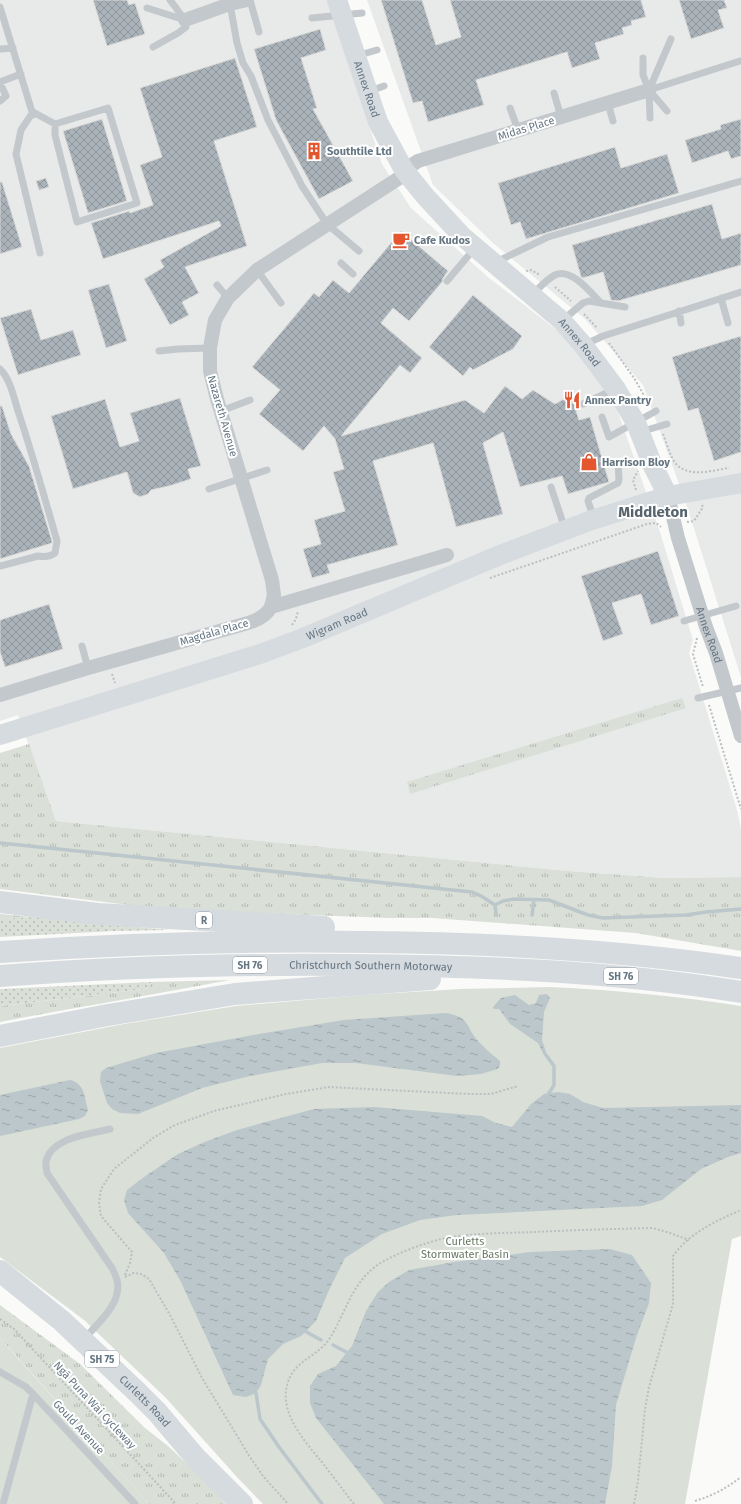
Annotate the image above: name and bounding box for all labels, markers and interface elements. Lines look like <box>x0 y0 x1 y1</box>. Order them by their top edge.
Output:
street label: Annex Road <box>351 59 382 119</box>
street label: Midas Place <box>496 114 556 143</box>
building icon: Southtile Ltd <box>304 141 324 161</box>
place label: Southtile Ltd <box>327 145 392 158</box>
cafe icon: Cafe Kudos <box>391 230 411 250</box>
place label: Cafe Kudos <box>414 234 471 247</box>
street label: Annex Road <box>556 316 603 369</box>
street label: Nazareth Avenue <box>205 374 240 458</box>
restaurant icon: Annex Pantry <box>562 390 582 410</box>
place label: Annex Pantry <box>584 394 651 407</box>
shop icon: Harrison Bloy <box>579 452 599 472</box>
place label: Harrison Bloy <box>602 456 670 469</box>
district label: Middleton <box>618 503 688 521</box>
street label: Wigram Road <box>304 605 370 643</box>
street label: Annex Road <box>693 605 725 665</box>
street label: Magdala Place <box>178 616 250 649</box>
road number: R <box>196 912 212 928</box>
road number: SH 76 <box>233 957 267 973</box>
street label: Christchurch Southern Motorway <box>289 959 453 974</box>
road number: SH 76 <box>604 968 638 984</box>
park label: Curletts Stormwater Basin <box>421 1235 509 1261</box>
road number: SH 75 <box>85 1351 119 1367</box>
street label: Ngā Puna Wai Cycleway <box>51 1359 139 1452</box>
street label: Curletts Road <box>117 1373 173 1430</box>
street label: Gould Avenue <box>50 1398 107 1457</box>

